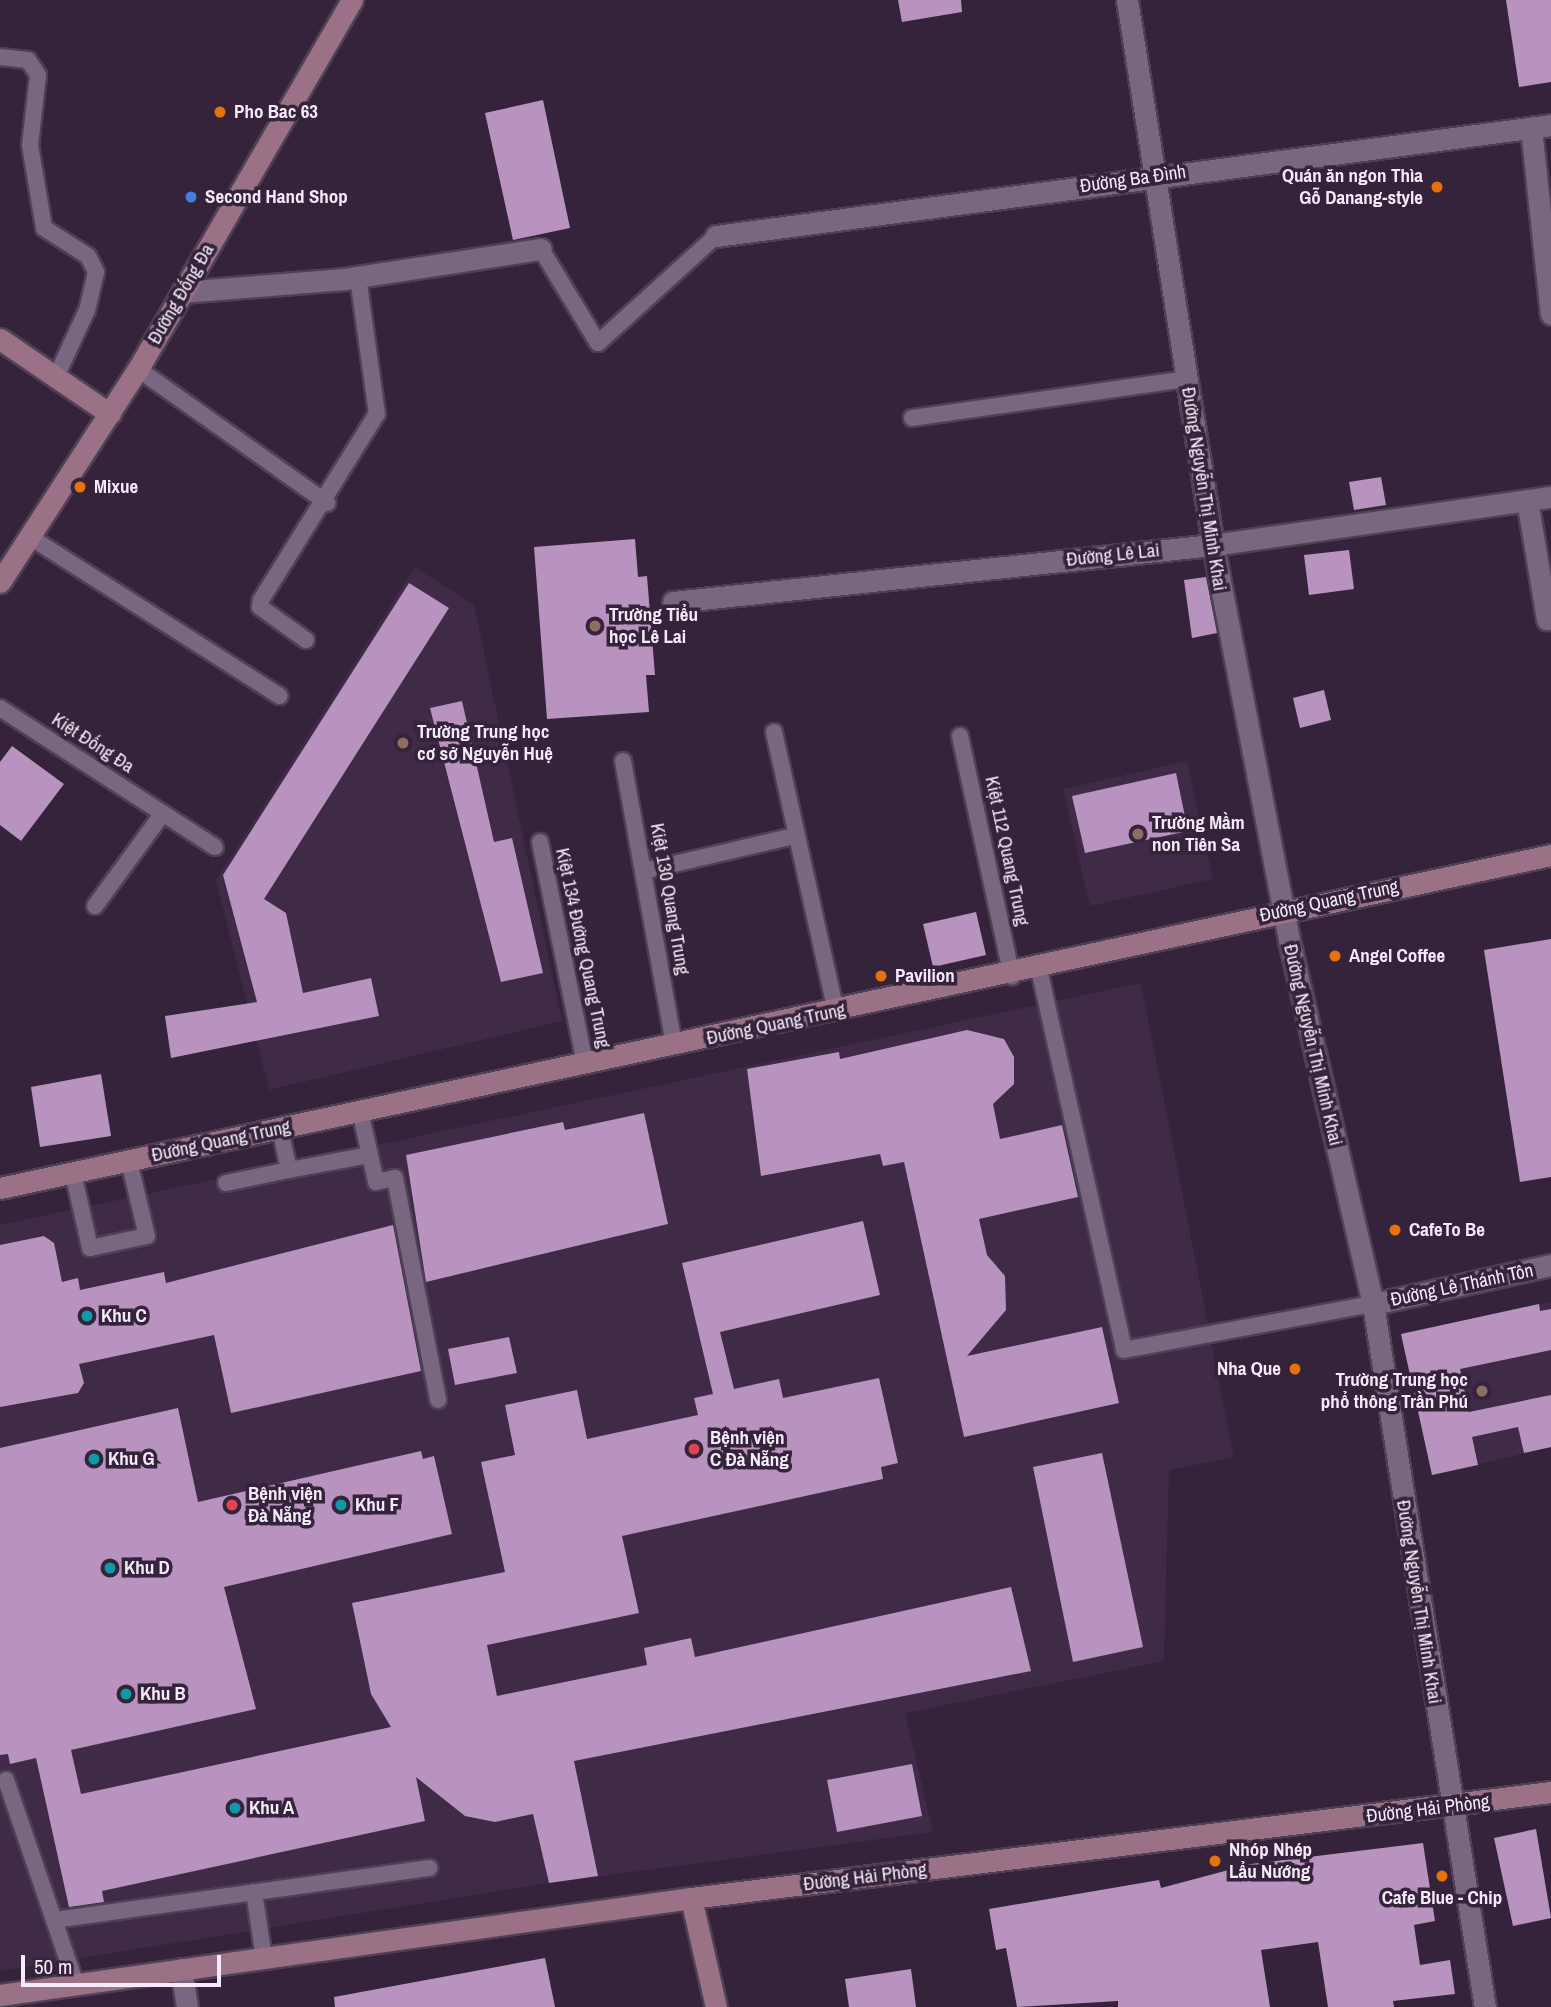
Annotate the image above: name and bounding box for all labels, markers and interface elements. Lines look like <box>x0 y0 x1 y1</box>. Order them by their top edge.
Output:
place label: Pho Bac 63 <box>234 101 318 123</box>
marker: Pho Bac 63 <box>212 104 228 120</box>
street label: Đường Ba Đình <box>1079 160 1187 198</box>
place label: Quán ăn ngon Thìa Gỗ Danang-style <box>1282 165 1423 209</box>
marker: Quán ăn ngon Thìa Gỗ Danang-style <box>1429 179 1445 195</box>
place label: Second Hand Shop <box>205 186 348 208</box>
marker: Second Hand Shop <box>183 189 199 205</box>
street label: Đường Đống Đa <box>143 240 219 348</box>
street label: Đường Nguyễn Thị Minh Khai <box>1177 385 1231 593</box>
place label: Mixue <box>94 476 138 498</box>
marker: Mixue <box>72 479 88 495</box>
street label: Đường Lê Lai <box>1065 539 1161 571</box>
place label: Trường Tiểu học Lê Lai <box>609 604 698 648</box>
marker: Trường Tiểu học Lê Lai <box>587 618 603 634</box>
street label: Kiệt Đống Đa <box>48 708 138 778</box>
place label: Trường Trung học cơ sở Nguyễn Huệ <box>417 721 553 765</box>
marker: Trường Trung học cơ sở Nguyễn Huệ <box>395 735 411 751</box>
street label: Kiệt 112 Quang Trung <box>980 774 1034 928</box>
place label: Trường Mầm non Tiên Sa <box>1152 812 1245 856</box>
street label: Kiệt 130 Quang Trung <box>645 821 695 977</box>
marker: Trường Mầm non Tiên Sa <box>1130 826 1146 842</box>
street label: Kiệt 134 Đường Quang Trung <box>551 846 615 1050</box>
street label: Đường Quang Trung <box>1257 875 1401 927</box>
street label: Đường Nguyễn Thị Minh Khai <box>1279 942 1347 1148</box>
place label: Angel Coffee <box>1349 945 1445 967</box>
marker: Angel Coffee <box>1327 948 1343 964</box>
place label: Pavilion <box>895 965 955 987</box>
marker: Pavilion <box>873 968 889 984</box>
street label: Đường Quang Trung <box>704 998 848 1050</box>
street label: Đường Quang Trung <box>149 1115 293 1167</box>
place label: CafeTo Be <box>1409 1219 1485 1241</box>
marker: CafeTo Be <box>1387 1222 1403 1238</box>
street label: Đường Lê Thánh Tôn <box>1388 1259 1536 1311</box>
place label: Khu C <box>101 1305 147 1327</box>
marker: Khu C <box>79 1308 95 1324</box>
place label: Nha Que <box>1217 1358 1281 1380</box>
marker: Nha Que <box>1287 1361 1303 1377</box>
place label: Trường Trung học phổ thông Trần Phú <box>1321 1369 1468 1413</box>
marker: Trường Trung học phổ thông Trần Phú <box>1474 1383 1490 1399</box>
place label: Bệnh viện C Đà Nẵng <box>710 1427 789 1471</box>
marker: Bệnh viện C Đà Nẵng <box>684 1439 704 1459</box>
place label: Khu G <box>108 1448 155 1470</box>
marker: Khu G <box>86 1451 102 1467</box>
place label: Bệnh viện Đà Nẵng <box>248 1483 322 1527</box>
place label: Khu F <box>355 1494 399 1516</box>
marker: Bệnh viện Đà Nẵng <box>222 1495 242 1515</box>
marker: Khu F <box>333 1497 349 1513</box>
street label: Đường Nguyễn Thị Minh Khai <box>1392 1498 1446 1706</box>
place label: Khu D <box>124 1557 170 1579</box>
marker: Khu D <box>102 1560 118 1576</box>
place label: Khu B <box>140 1683 186 1705</box>
marker: Khu B <box>118 1686 134 1702</box>
street label: Đường Hải Phòng <box>1365 1790 1491 1828</box>
place label: Khu A <box>249 1797 295 1819</box>
marker: Khu A <box>227 1800 243 1816</box>
place label: Nhóp Nhép Lẩu Nướng <box>1229 1839 1312 1883</box>
marker: Nhóp Nhép Lẩu Nướng <box>1207 1853 1223 1869</box>
street label: Đường Hải Phòng <box>802 1858 928 1896</box>
marker: Cafe Blue - Chip <box>1434 1868 1450 1884</box>
place label: Cafe Blue - Chip <box>1382 1887 1502 1909</box>
scale bar <box>24 1940 224 1984</box>
text: 50 m <box>34 1952 72 1981</box>

